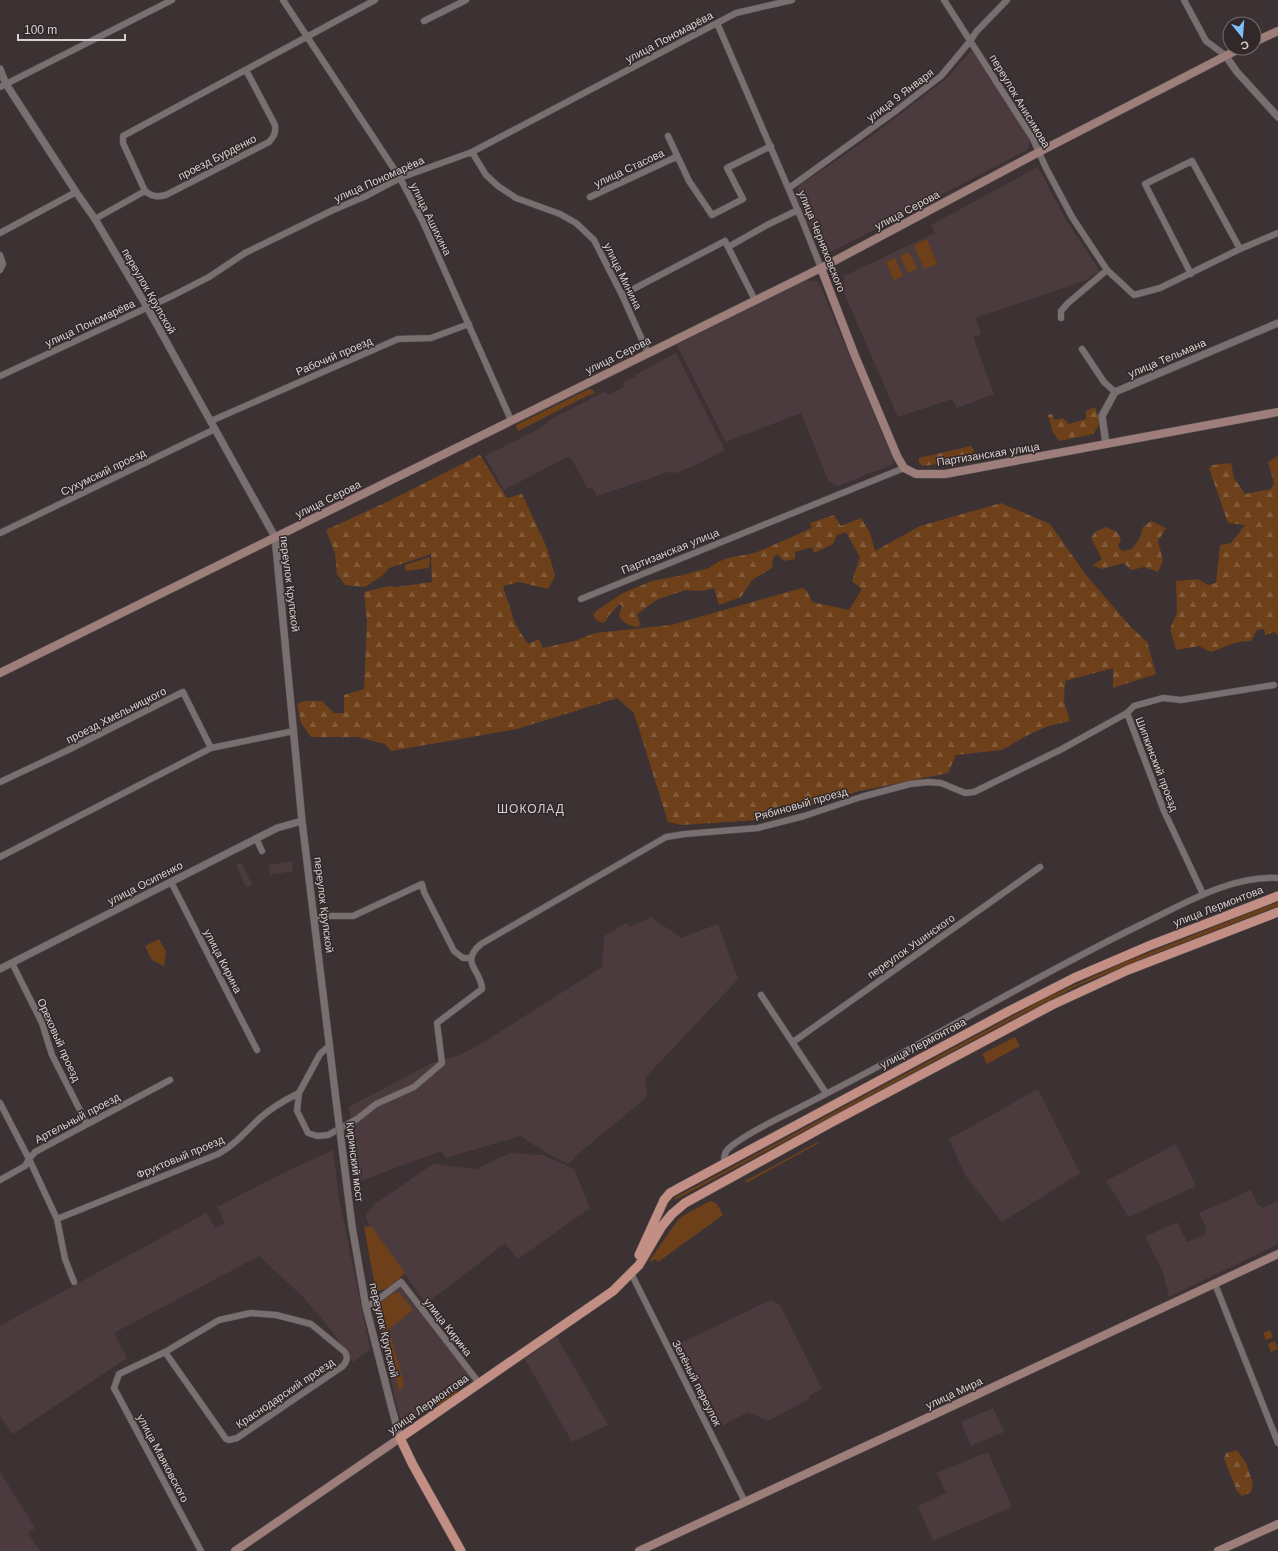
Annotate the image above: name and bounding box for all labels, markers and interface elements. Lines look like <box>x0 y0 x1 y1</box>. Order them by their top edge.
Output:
street label: улица Пономарёва <box>623 8 716 65</box>
scale bar <box>18 16 125 42</box>
north arrow <box>1222 16 1262 56</box>
text: 100 m <box>24 23 57 37</box>
text: С <box>1239 39 1250 52</box>
street label: переулок Анисимова <box>987 52 1053 151</box>
street label: улица 9 Января <box>864 66 936 124</box>
street label: проезд Бурденко <box>176 132 258 182</box>
street label: улица Стасова <box>592 146 667 189</box>
street label: улица Пономарёва <box>332 153 427 204</box>
street label: улица Ашихина <box>408 181 454 258</box>
street label: улица Черняховского <box>796 188 848 294</box>
street label: улица Серова <box>873 188 942 232</box>
street label: улица Минина <box>602 241 645 312</box>
street label: переулок Крупской <box>120 246 178 336</box>
street label: улица Пономарёва <box>43 297 137 349</box>
street label: Рабочий проезд <box>294 334 374 377</box>
street label: улица Серова <box>583 334 654 376</box>
street label: улица Тельмана <box>1126 336 1208 380</box>
street label: Партизанская улица <box>936 440 1041 468</box>
street label: Сухумский проезд <box>59 446 148 498</box>
street label: улица Серова <box>293 478 364 520</box>
street label: Партизанская улица <box>619 526 721 576</box>
street label: переулок Крупской <box>278 535 302 633</box>
street label: проезд Хмельницкого <box>64 685 168 745</box>
street label: Шипкинский проезд <box>1133 715 1181 813</box>
street label: Рябиновый проезд <box>753 785 849 823</box>
district label: ШОКОЛАД <box>497 802 565 816</box>
street label: переулок Крупской <box>312 856 336 954</box>
street label: улица Осипенко <box>105 859 185 907</box>
street label: улица Лермонтова <box>1171 883 1265 929</box>
street label: переулок Ушинского <box>865 911 957 981</box>
street label: улица Кирина <box>202 927 245 996</box>
street label: Ореховый проезд <box>35 996 83 1084</box>
street label: улица Лермонтова <box>878 1015 969 1071</box>
street label: Артельный проезд <box>32 1090 122 1145</box>
street label: Киринский мост <box>344 1121 366 1203</box>
street label: Фруктовый проезд <box>134 1133 226 1181</box>
street label: переулок Крупской <box>367 1282 401 1378</box>
street label: улица Кирина <box>422 1296 475 1359</box>
street label: Зелёный переулок <box>670 1338 724 1428</box>
street label: Краснодарский проезд <box>234 1355 337 1430</box>
street label: улица Лермонтова <box>385 1371 471 1436</box>
street label: улица Мира <box>924 1374 985 1411</box>
street label: улица Маяковского <box>135 1412 191 1504</box>

